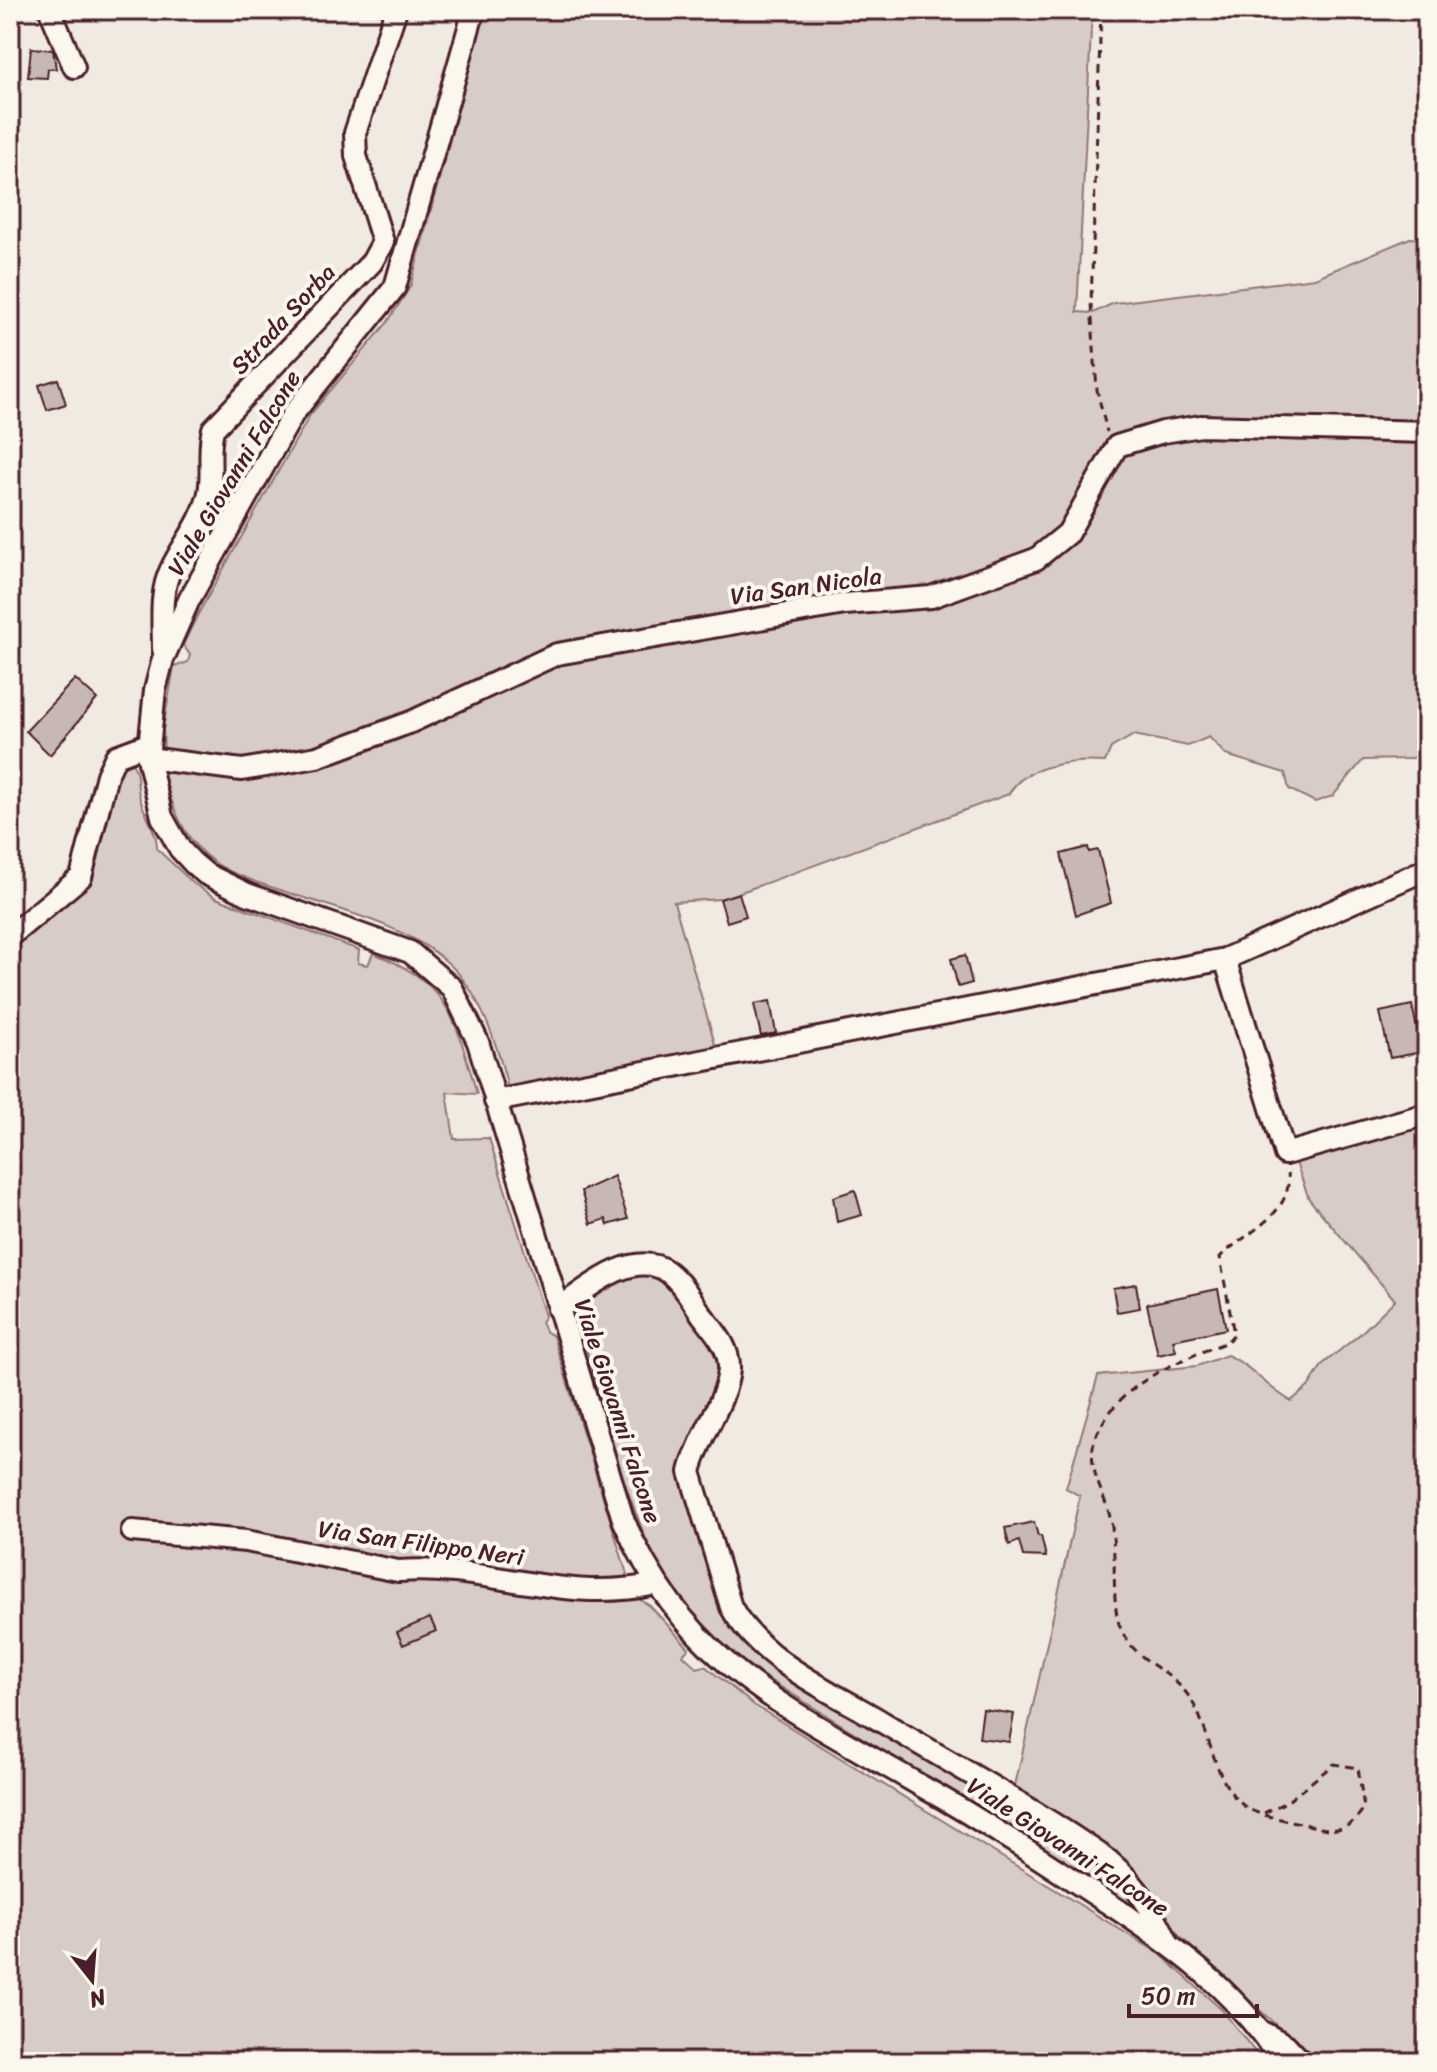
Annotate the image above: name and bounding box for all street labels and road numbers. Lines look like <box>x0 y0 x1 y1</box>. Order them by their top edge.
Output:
street label: Strada Sorba <box>220 253 346 385</box>
street label: Viale Giovanni Falcone <box>156 362 312 584</box>
street label: Via San Nicola <box>728 555 884 617</box>
street label: Viale Giovanni Falcone <box>562 1293 674 1529</box>
street label: Via San Filippo Neri <box>315 1508 528 1578</box>
street label: Viale Giovanni Falcone <box>958 1766 1178 1928</box>

